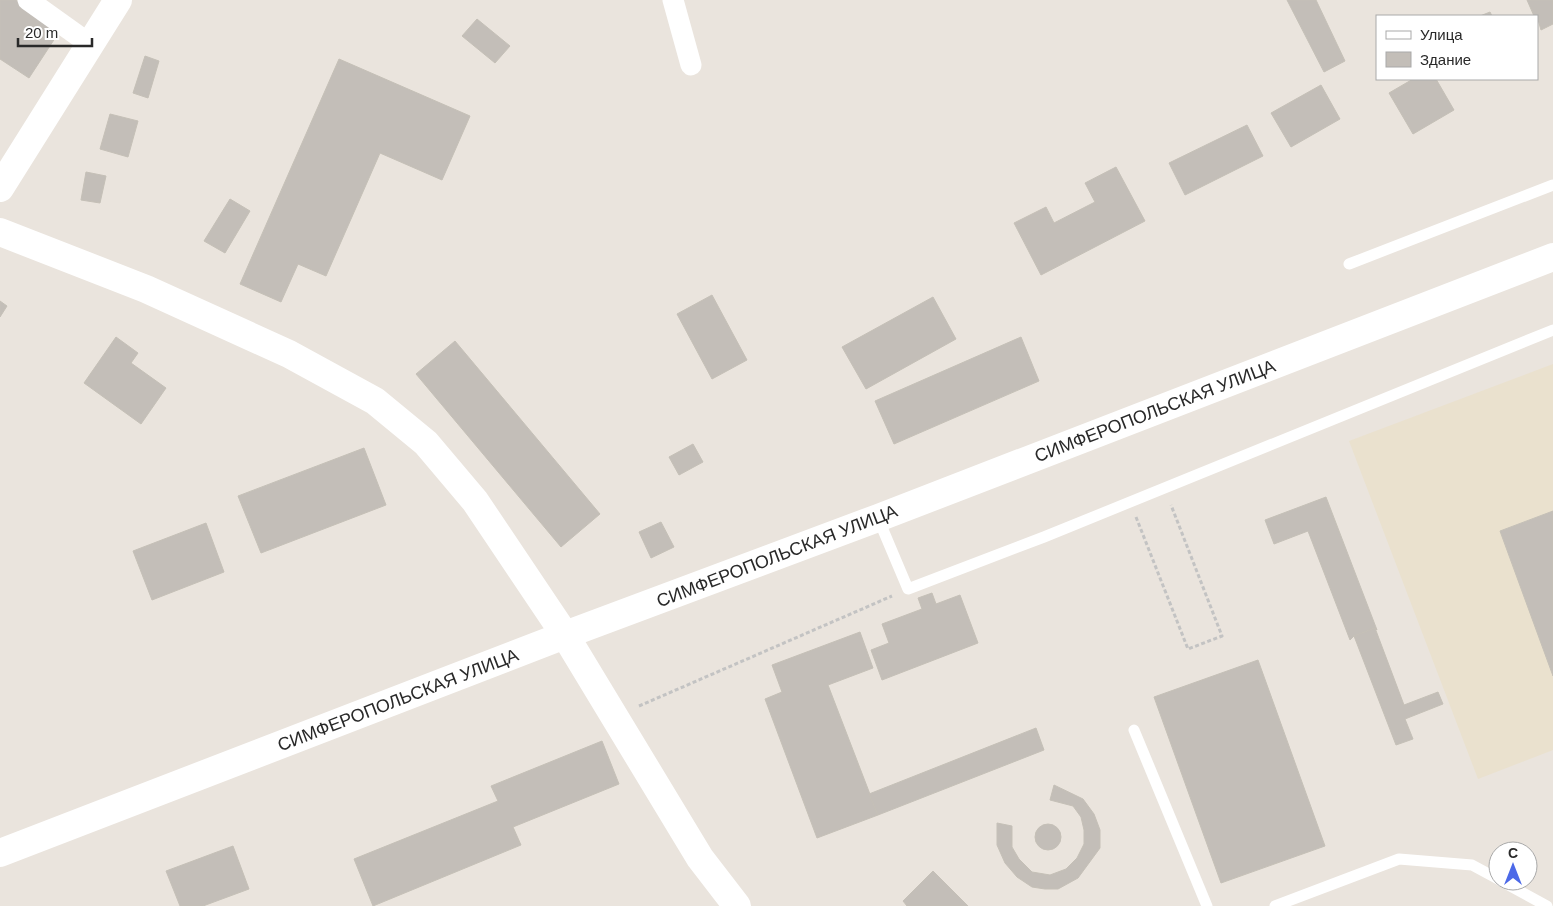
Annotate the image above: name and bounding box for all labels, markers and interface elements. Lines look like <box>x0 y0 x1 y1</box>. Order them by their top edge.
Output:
scale bar <box>18 15 91 47</box>
legend <box>1376 15 1538 80</box>
text: 20 m <box>25 24 58 41</box>
text: Улица <box>1420 26 1463 43</box>
text: Здание <box>1420 51 1471 68</box>
street label: СИМФЕРОПОЛЬСКАЯ УЛИЦА <box>1032 356 1278 466</box>
street label: СИМФЕРОПОЛЬСКАЯ УЛИЦА <box>654 501 900 611</box>
street label: СИМФЕРОПОЛЬСКАЯ УЛИЦА <box>275 645 521 755</box>
north arrow <box>1488 841 1538 891</box>
text: С <box>1508 845 1518 861</box>

